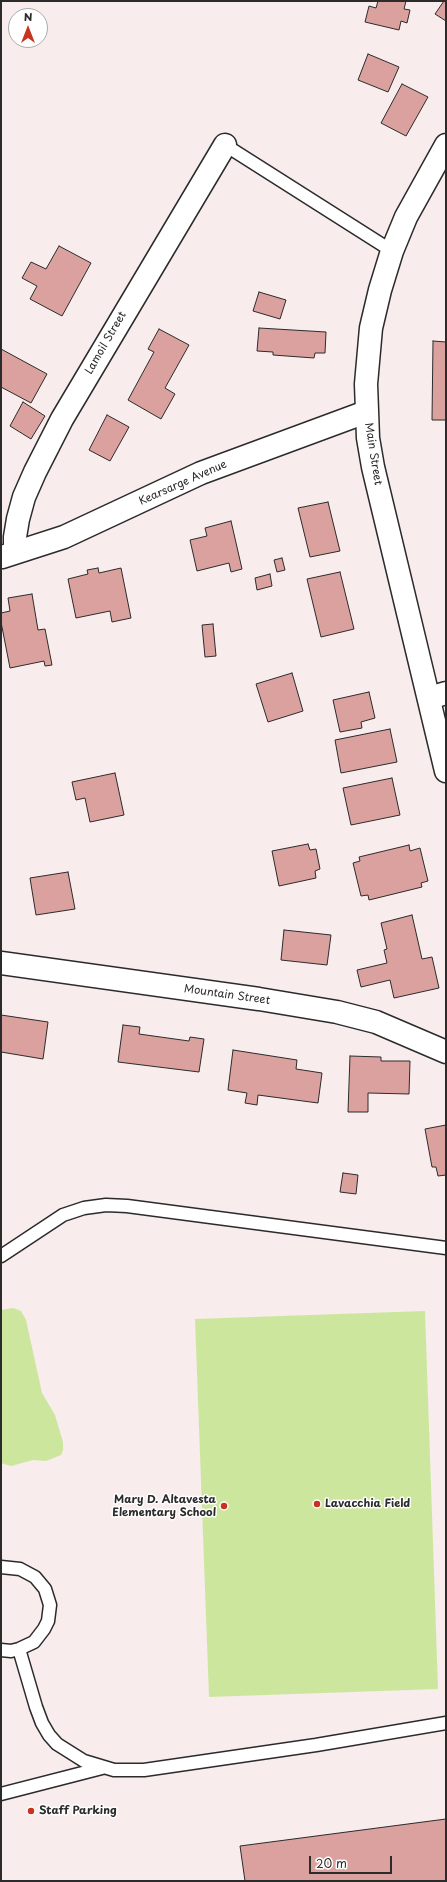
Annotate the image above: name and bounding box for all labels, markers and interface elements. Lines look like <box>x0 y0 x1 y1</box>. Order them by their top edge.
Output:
north arrow <box>8 8 48 48</box>
text: N <box>24 8 32 25</box>
street label: Lamoil Street <box>83 309 129 377</box>
street label: Main Street <box>362 422 384 486</box>
street label: Kearsarge Avenue <box>137 458 229 508</box>
street label: Mountain Street <box>183 982 271 1008</box>
place label: Mary D. Altavesta Elementary School <box>112 1493 216 1519</box>
place label: Lavacchia Field <box>325 1497 410 1511</box>
marker: Lavacchia Field <box>312 1499 322 1509</box>
marker: Mary D. Altavesta Elementary School <box>219 1501 229 1511</box>
place label: Staff Parking <box>39 1804 117 1818</box>
marker: Staff Parking <box>26 1806 36 1816</box>
scale bar <box>311 1848 394 1874</box>
text: 20 m <box>316 1854 347 1872</box>

